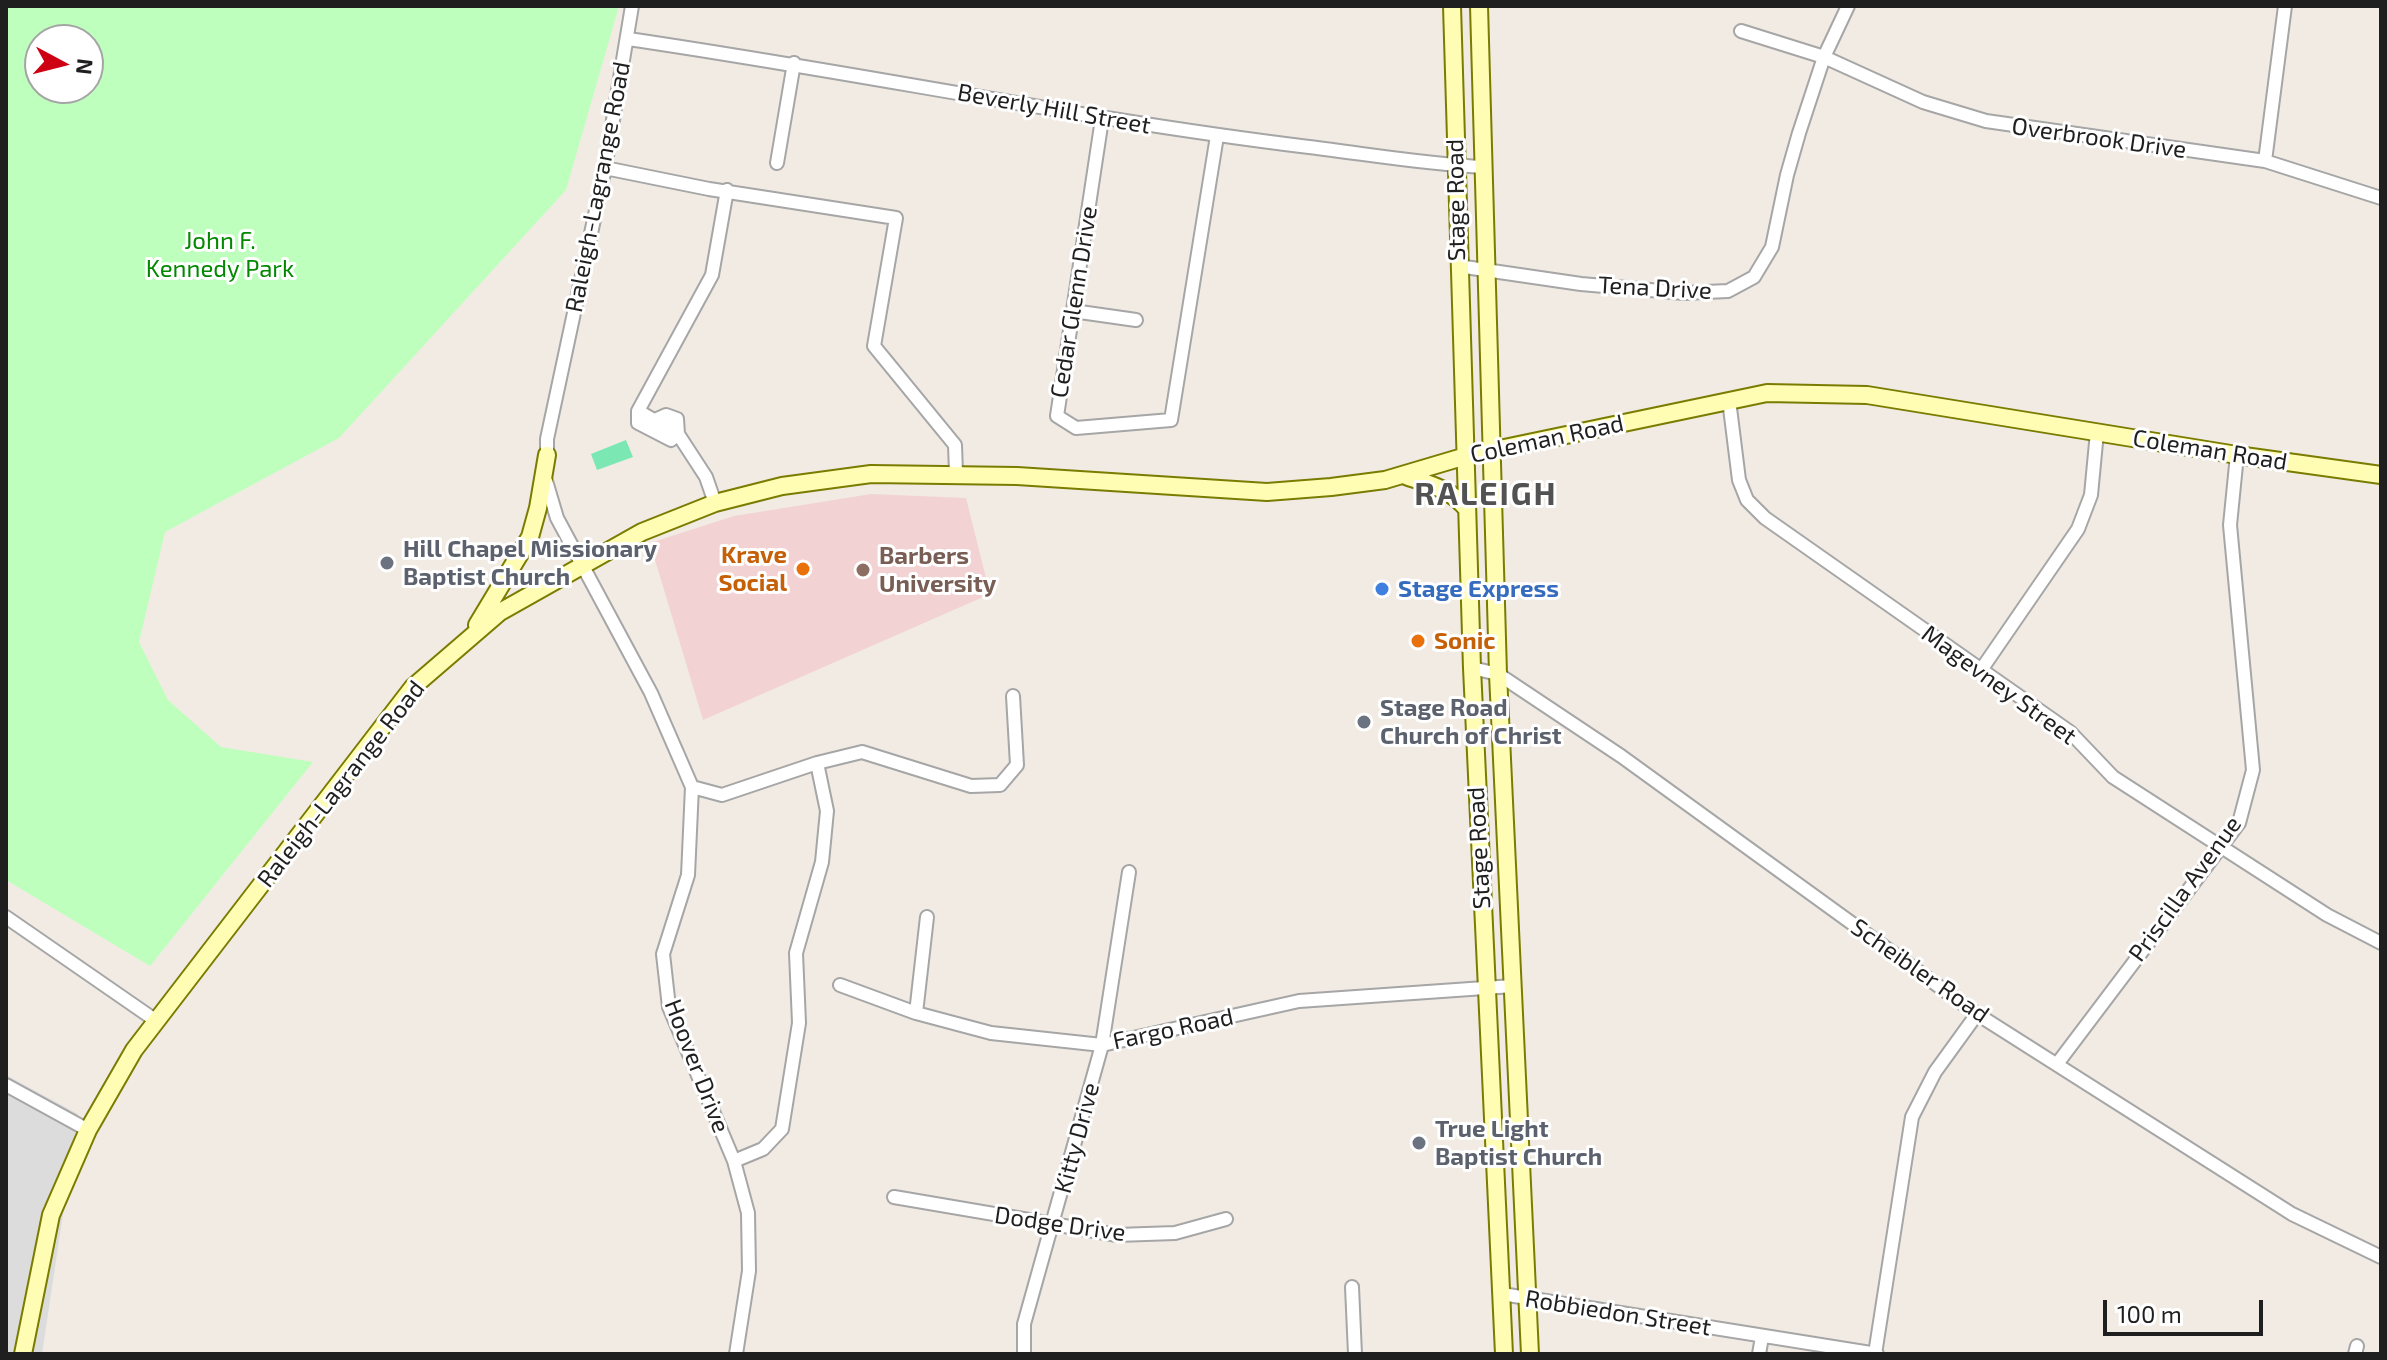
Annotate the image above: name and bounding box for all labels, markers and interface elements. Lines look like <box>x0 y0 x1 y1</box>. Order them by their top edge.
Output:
north arrow <box>24 24 104 104</box>
text: N <box>72 57 100 76</box>
street label: Raleigh-Lagrange Road <box>560 59 636 315</box>
street label: Beverly Hill Street <box>955 78 1153 140</box>
street label: Overbrook Drive <box>2010 111 2188 165</box>
street label: Stage Road <box>1441 139 1471 261</box>
street label: Cedar Glenn Drive <box>1045 204 1103 400</box>
park label: John F. Kennedy Park <box>146 227 294 283</box>
street label: Tena Drive <box>1598 271 1712 305</box>
street label: Coleman Road <box>1468 409 1626 469</box>
street label: Coleman Road <box>2131 424 2289 476</box>
district label: RALEIGH <box>1414 475 1558 513</box>
place label: Hill Chapel Missionary Baptist Church <box>403 535 657 591</box>
place label: Krave Social <box>718 541 787 597</box>
place label: Barbers University <box>879 542 996 598</box>
marker: Hill Chapel Missionary Baptist Church <box>378 554 396 572</box>
marker: Krave Social <box>794 560 812 578</box>
marker: Barbers University <box>854 561 872 579</box>
place label: Stage Express <box>1398 575 1559 603</box>
marker: Stage Express <box>1373 580 1391 598</box>
street label: Magevney Street <box>1916 619 2082 751</box>
place label: Sonic <box>1434 627 1495 655</box>
marker: Sonic <box>1409 632 1427 650</box>
street label: Raleigh-Lagrange Road <box>251 675 431 893</box>
place label: Stage Road Church of Christ <box>1380 694 1562 750</box>
marker: Stage Road Church of Christ <box>1355 713 1373 731</box>
street label: Stage Road <box>1461 786 1497 910</box>
street label: Priscilla Avenue <box>2123 811 2247 967</box>
street label: Scheibler Road <box>1845 913 1995 1029</box>
street label: Hoover Drive <box>658 995 736 1137</box>
street label: Fargo Road <box>1110 1002 1236 1056</box>
street label: Kitty Drive <box>1048 1079 1106 1197</box>
place label: True Light Baptist Church <box>1435 1115 1602 1171</box>
marker: True Light Baptist Church <box>1410 1134 1428 1152</box>
street label: Dodge Drive <box>993 1201 1127 1247</box>
street label: Robbiedon Street <box>1523 1284 1713 1342</box>
scale bar <box>2107 1284 2267 1334</box>
text: 100 m <box>2117 1299 2182 1328</box>

